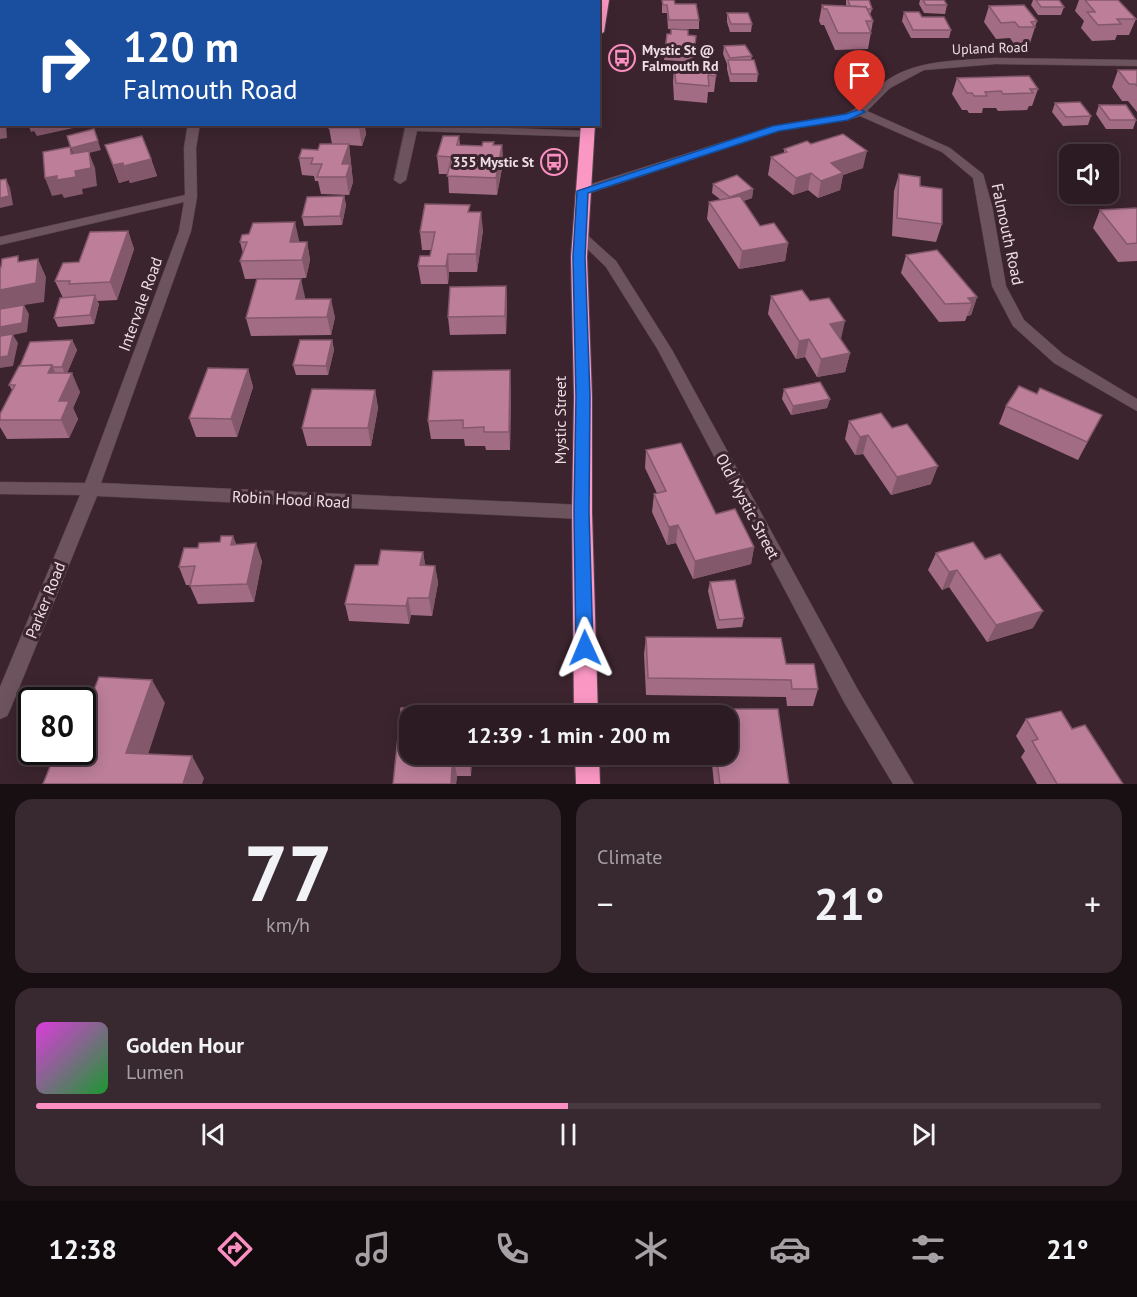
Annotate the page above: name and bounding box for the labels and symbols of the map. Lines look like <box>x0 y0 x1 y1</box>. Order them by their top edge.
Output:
street label: Upland Road <box>952 38 1028 58</box>
place label: Mystic St @ Falmouth Rd <box>642 41 719 75</box>
bus stop icon: Mystic St @ Falmouth Rd <box>607 43 637 73</box>
pin <box>834 50 885 112</box>
bus stop icon: 355 Mystic St <box>539 147 569 177</box>
place label: 355 Mystic St <box>453 153 534 171</box>
street label: Falmouth Road <box>987 181 1029 287</box>
street label: Intervale Road <box>114 254 166 354</box>
street label: Mystic Street <box>550 375 570 464</box>
street label: Old Mystic Street <box>712 450 785 563</box>
street label: Robin Hood Road <box>232 486 350 512</box>
street label: Parker Road <box>21 559 69 641</box>
position arrow <box>553 616 617 680</box>
speed limit sign: 80 <box>18 687 96 765</box>

